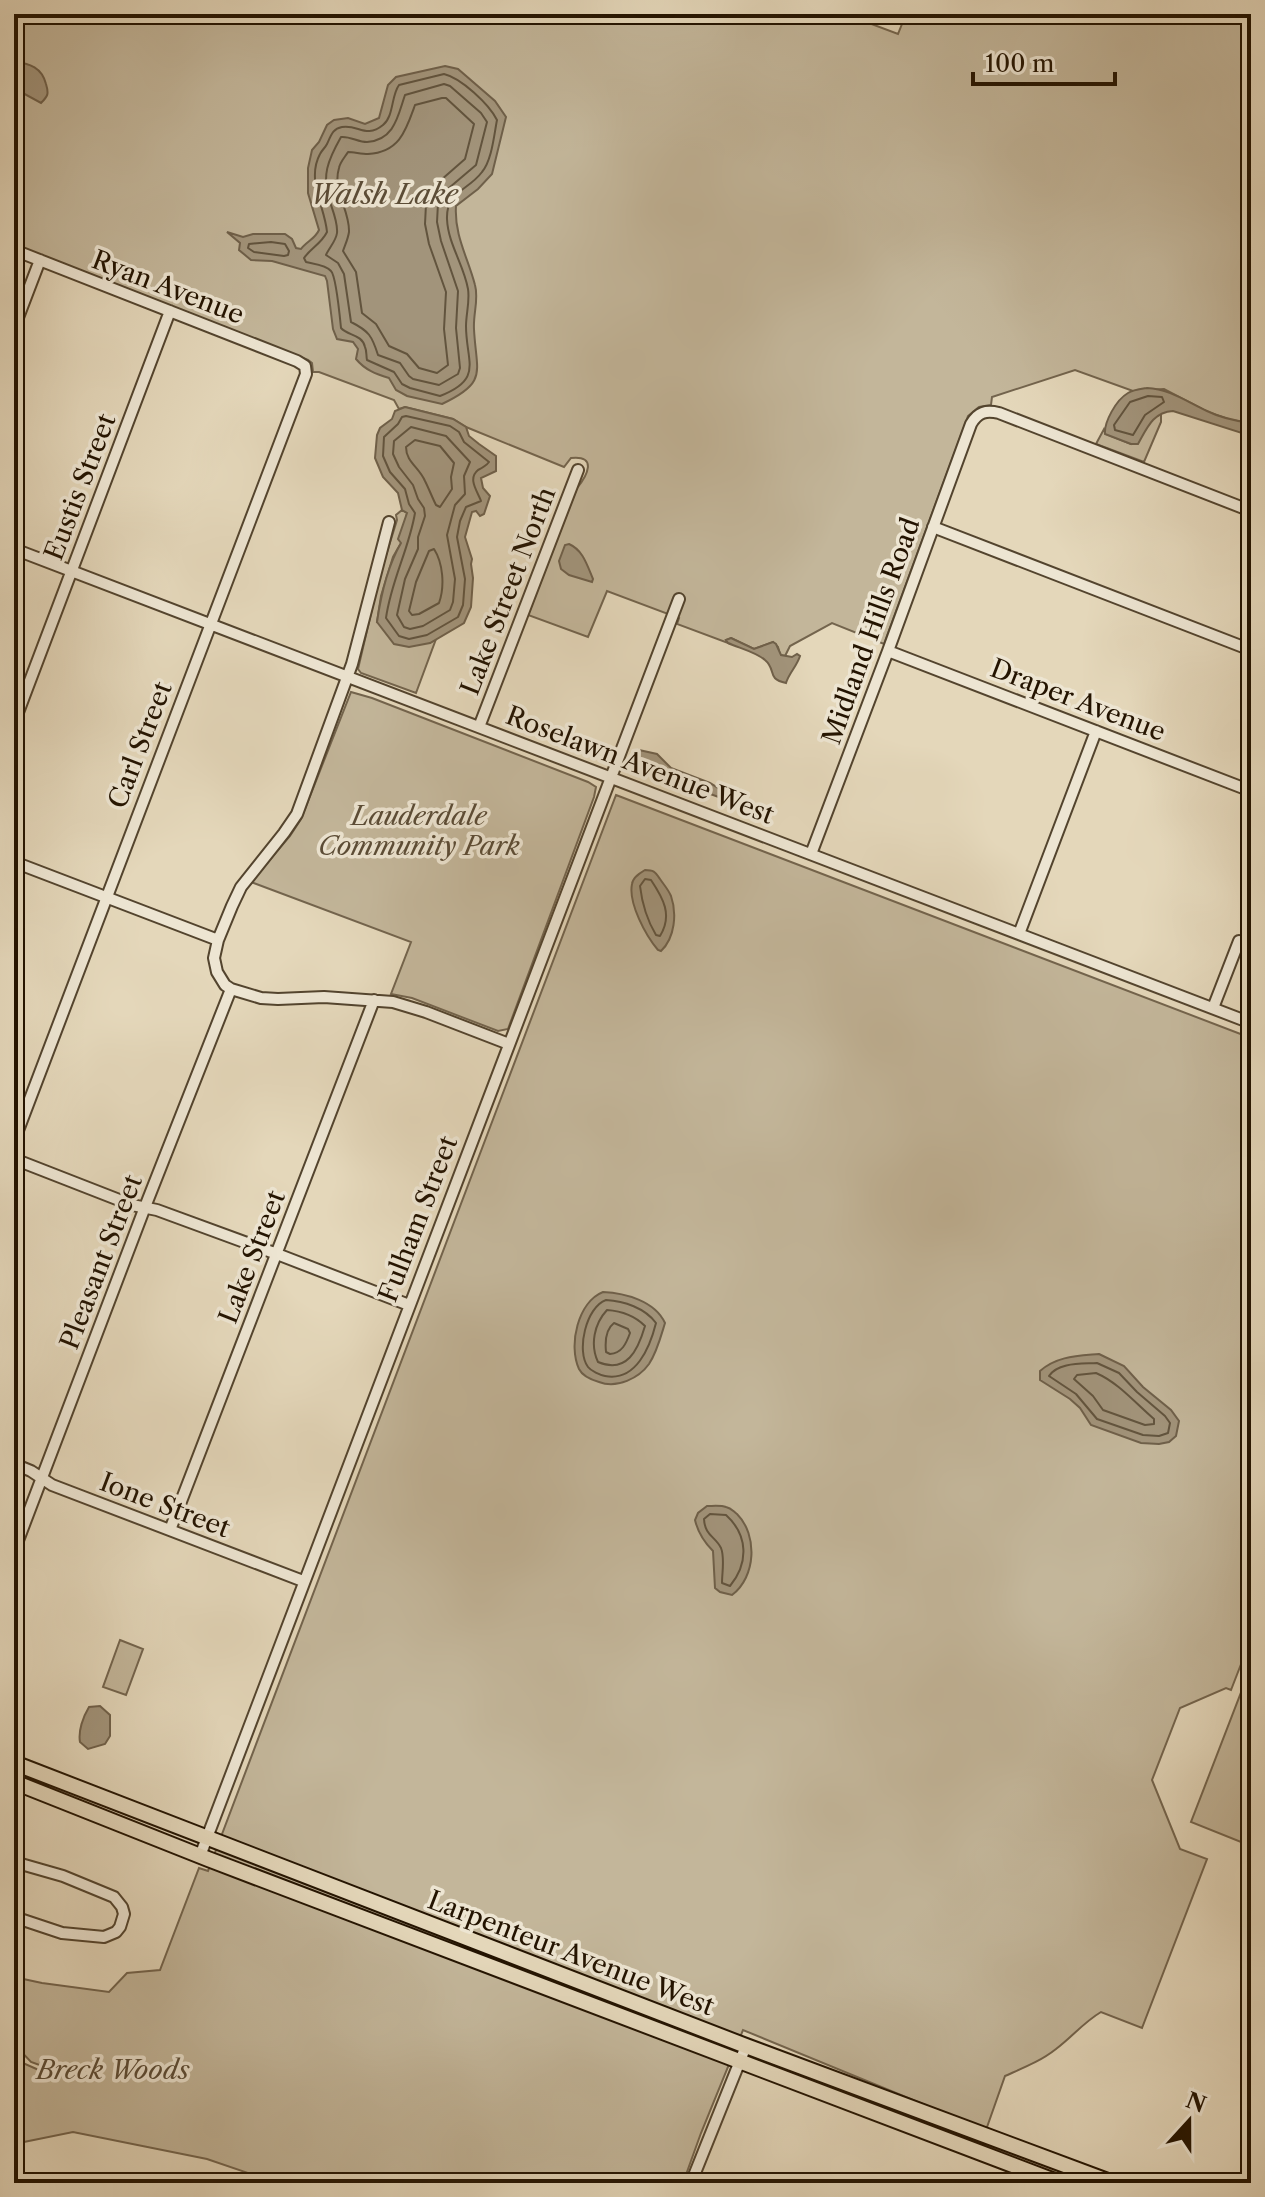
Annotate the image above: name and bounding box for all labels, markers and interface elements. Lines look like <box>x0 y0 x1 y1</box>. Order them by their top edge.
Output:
scale bar <box>973 36 1115 86</box>
text: 100 m <box>985 49 1054 78</box>
water label: Walsh Lake <box>310 177 459 211</box>
street label: Ryan Avenue <box>87 243 249 331</box>
street label: Eustis Street <box>37 409 123 565</box>
street label: Lake Street North <box>454 483 562 699</box>
street label: Midland Hills Road <box>815 513 927 749</box>
street label: Draper Avenue <box>986 652 1170 748</box>
street label: Carl Street <box>101 676 179 813</box>
street label: Roselawn Avenue West <box>501 699 779 831</box>
park label: Lauderdale Community Park <box>318 800 520 862</box>
street label: Fulham Street <box>372 1131 465 1307</box>
street label: Pleasant Street <box>53 1169 149 1354</box>
street label: Lake Street <box>212 1185 292 1328</box>
street label: Ione Street <box>96 1466 235 1545</box>
street label: Larpenteur Avenue West <box>423 1884 719 2023</box>
park label: Breck Woods <box>34 2054 190 2086</box>
north arrow <box>1149 2081 1229 2161</box>
text: N <box>1182 2087 1210 2119</box>

